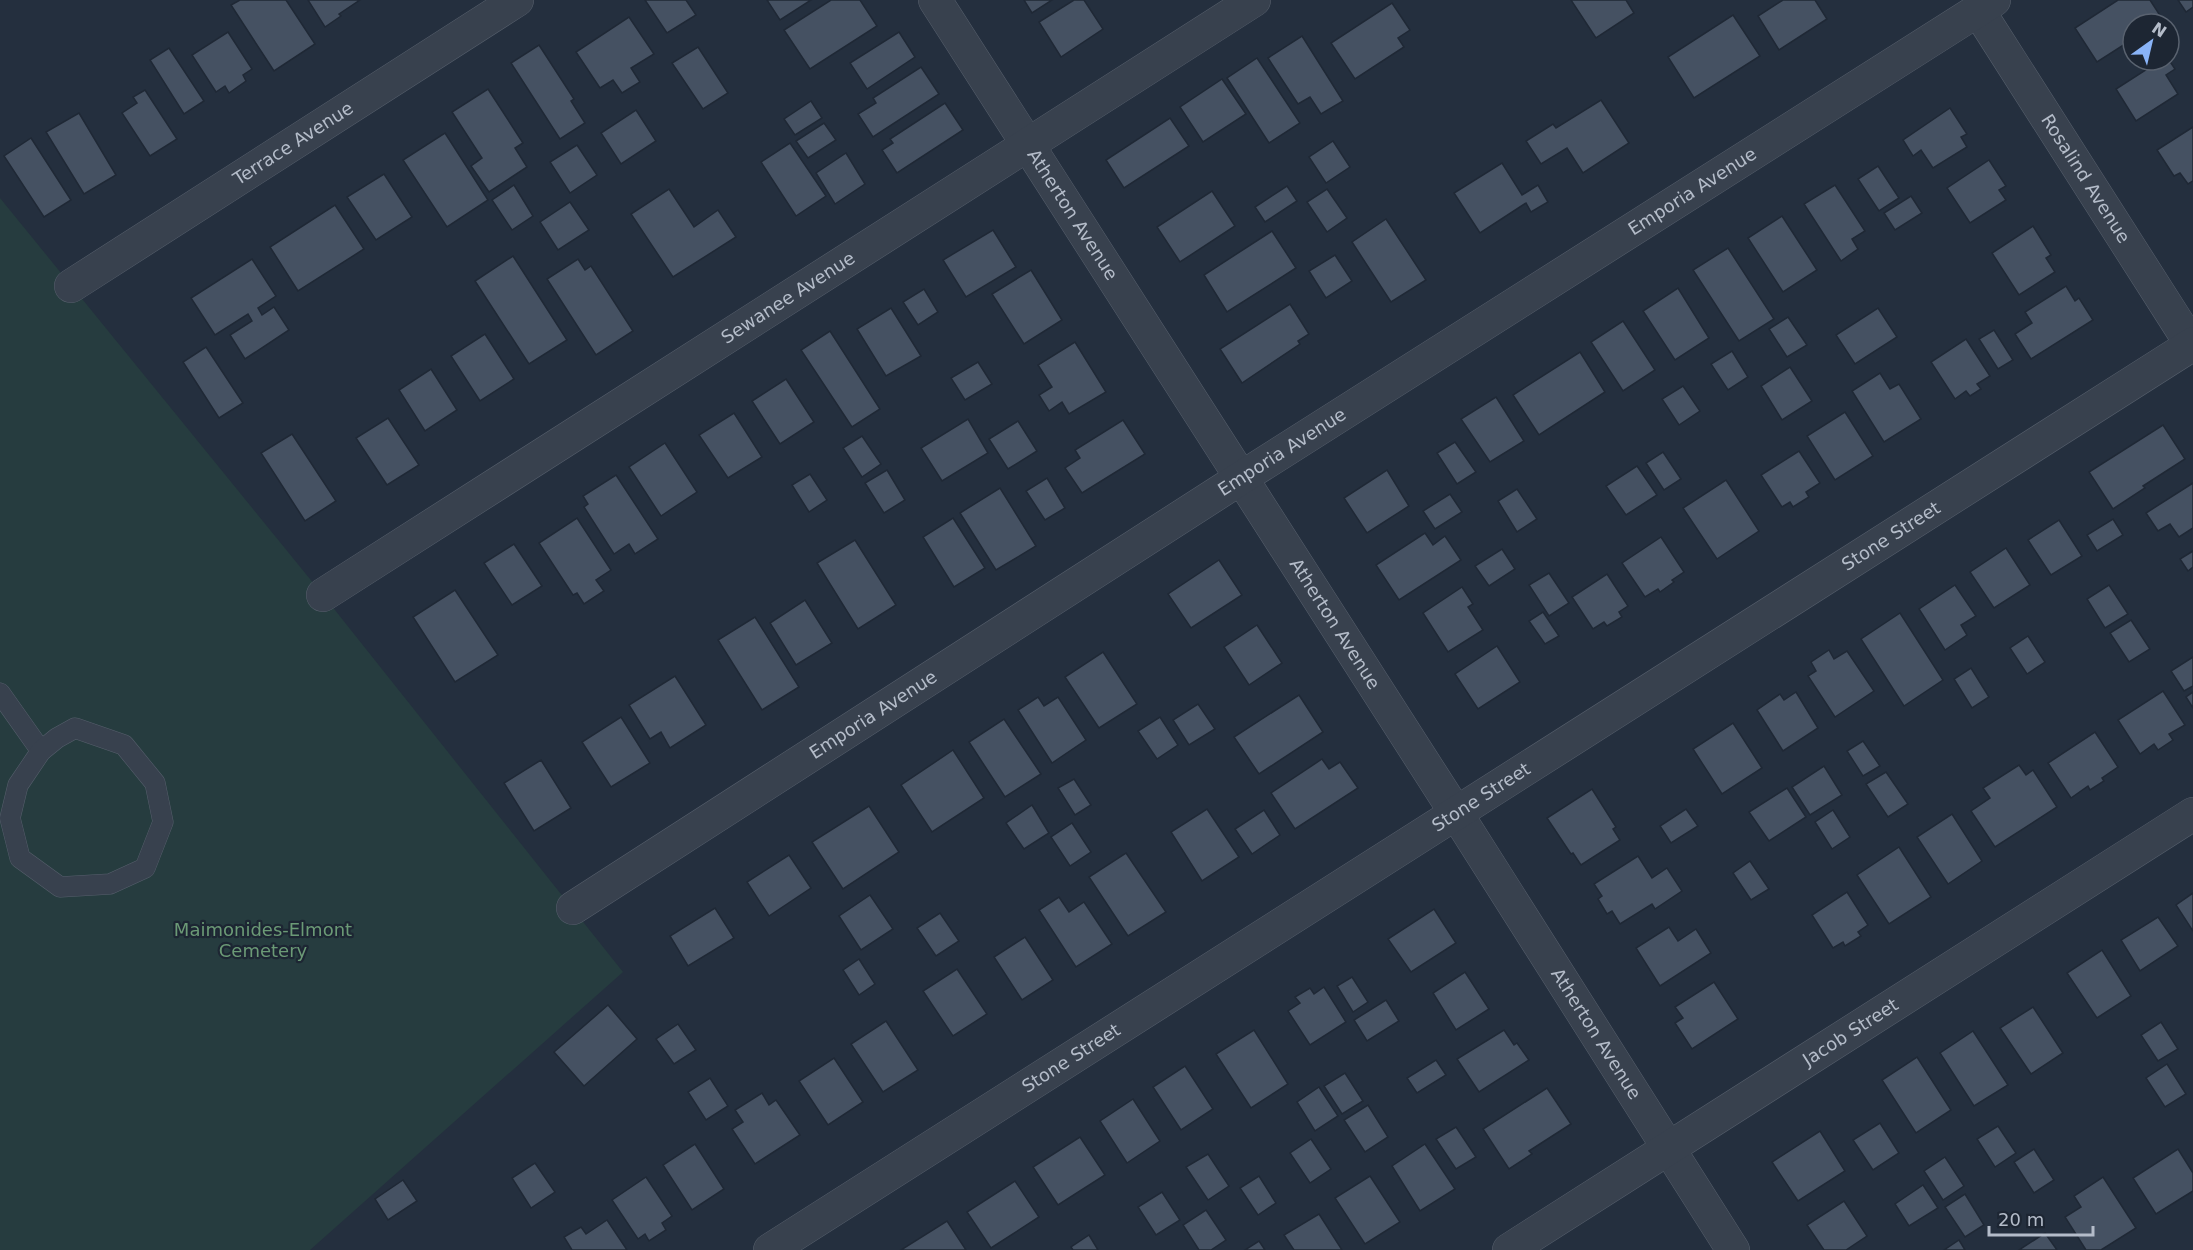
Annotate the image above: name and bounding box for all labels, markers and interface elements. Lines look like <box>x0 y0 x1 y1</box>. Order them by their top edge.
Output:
north arrow <box>2121 12 2181 72</box>
text: N <box>2148 18 2170 42</box>
street label: Terrace Avenue <box>228 97 357 190</box>
street label: Rosalind Avenue <box>2037 110 2135 247</box>
street label: Emporia Avenue <box>1624 143 1760 239</box>
street label: Atherton Avenue <box>1023 145 1123 284</box>
street label: Sewanee Avenue <box>717 247 859 348</box>
street label: Emporia Avenue <box>1214 403 1350 500</box>
street label: Stone Street <box>1838 497 1944 575</box>
street label: Atherton Avenue <box>1286 554 1385 693</box>
street label: Emporia Avenue <box>805 666 941 763</box>
street label: Stone Street <box>1428 758 1534 836</box>
park label: Maimonides-Elmont Cemetery <box>174 919 352 961</box>
street label: Atherton Avenue <box>1547 964 1646 1103</box>
street label: Jacob Street <box>1798 994 1902 1071</box>
street label: Stone Street <box>1018 1019 1124 1097</box>
scale bar <box>1989 1199 2092 1237</box>
text: 20 m <box>1998 1209 2044 1230</box>

